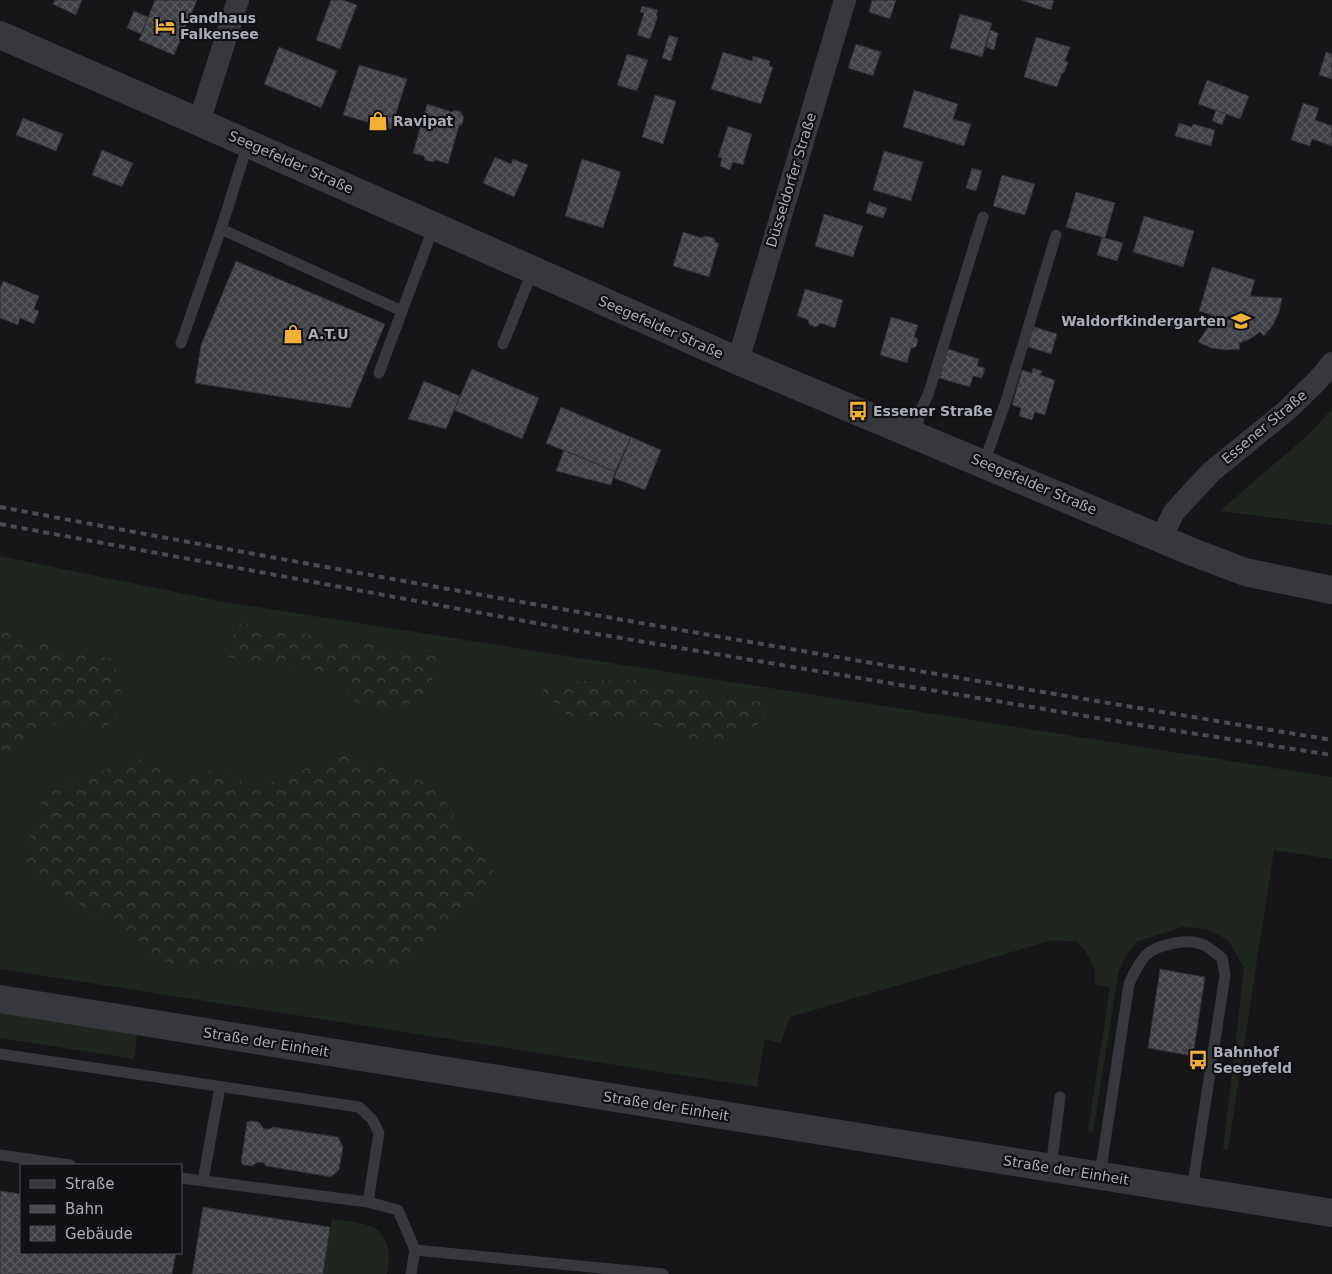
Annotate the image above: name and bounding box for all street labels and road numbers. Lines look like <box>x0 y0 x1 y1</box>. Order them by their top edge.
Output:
street label: Düsseldorfer Straße <box>763 111 819 249</box>
street label: Seegefelder Straße <box>226 127 356 197</box>
street label: Seegefelder Straße <box>596 292 726 362</box>
street label: Essener Straße <box>1218 387 1310 467</box>
street label: Seegefelder Straße <box>969 450 1099 518</box>
street label: Straße der Einheit <box>202 1024 330 1060</box>
street label: Straße der Einheit <box>602 1088 730 1124</box>
street label: Straße der Einheit <box>1002 1152 1130 1188</box>

